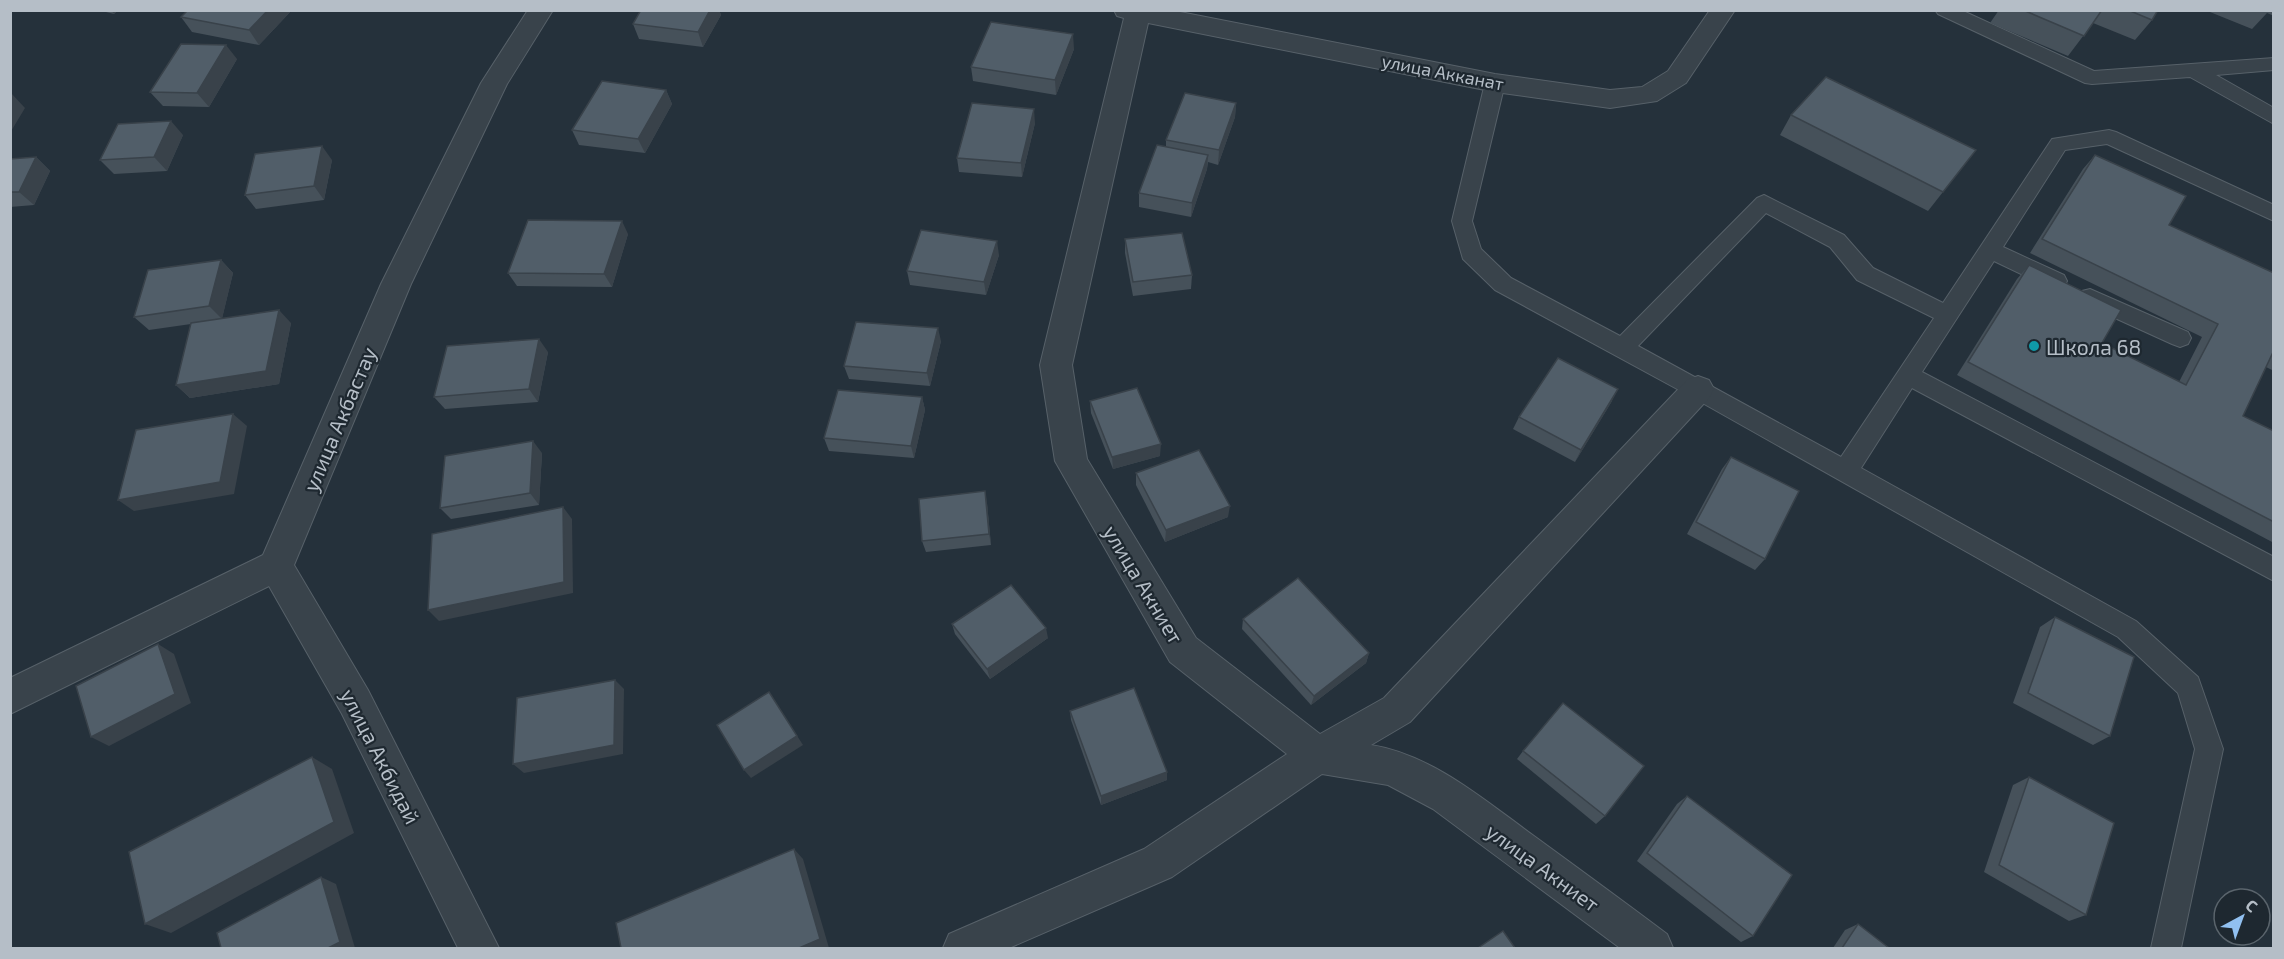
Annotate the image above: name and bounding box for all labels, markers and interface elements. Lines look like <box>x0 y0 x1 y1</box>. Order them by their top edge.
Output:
street label: улица Акканат <box>1380 49 1506 95</box>
place label: Школа 68 <box>2046 334 2141 359</box>
marker: Школа 68 <box>2027 339 2041 353</box>
street label: улица Акбастау <box>297 343 382 495</box>
street label: улица Акниет <box>1098 520 1189 648</box>
street label: улица Акбидай <box>335 684 426 828</box>
street label: улица Акниет <box>1481 818 1604 917</box>
north arrow <box>2212 887 2272 947</box>
text: С <box>2242 895 2262 916</box>

